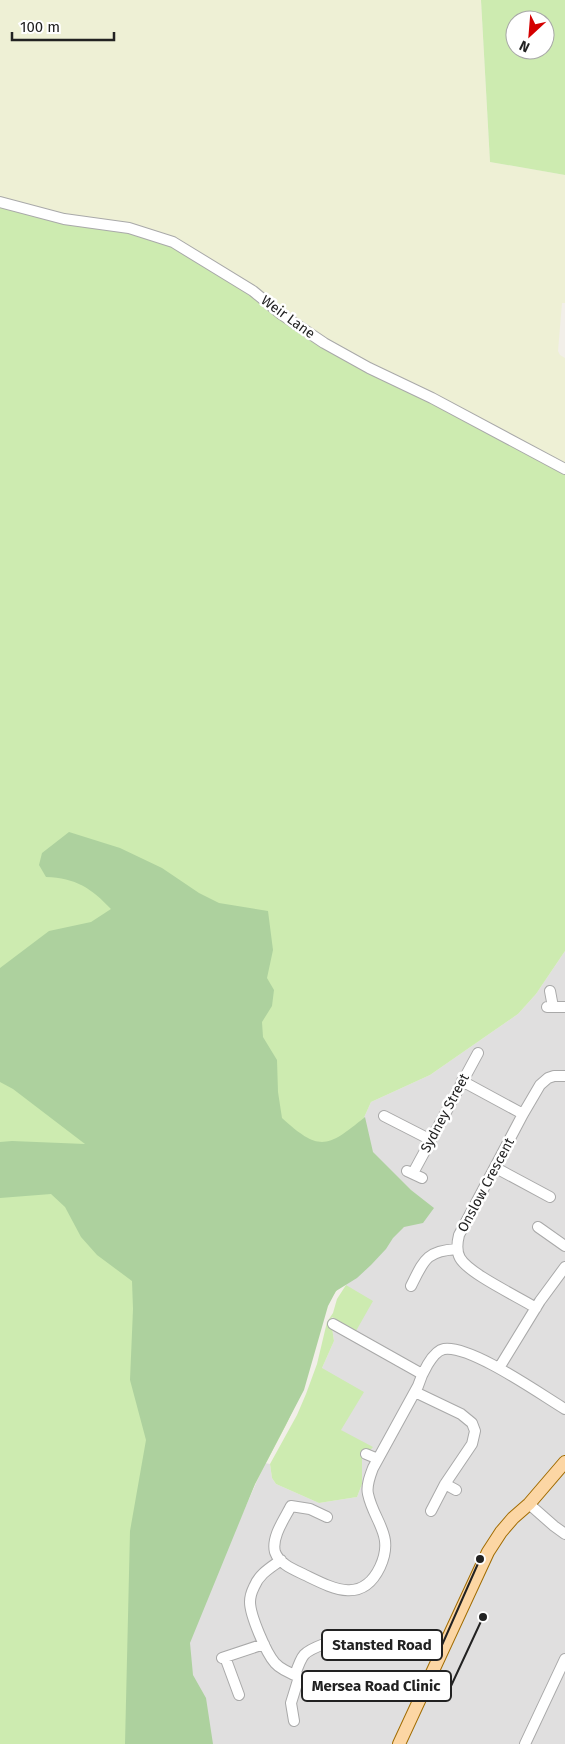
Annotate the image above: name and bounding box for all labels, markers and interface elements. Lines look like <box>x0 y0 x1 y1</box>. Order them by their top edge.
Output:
scale bar <box>12 10 115 42</box>
north arrow <box>505 10 555 60</box>
text: 100 m <box>20 18 60 36</box>
text: N <box>517 37 532 56</box>
street label: Weir Lane <box>258 292 318 342</box>
street label: Sydney Street <box>417 1070 473 1155</box>
street label: Onslow Crescent <box>454 1134 518 1235</box>
callout: Stansted Road <box>322 1630 442 1660</box>
text: Stansted Road <box>332 1636 432 1654</box>
callout: Mersea Road Clinic <box>302 1671 451 1701</box>
text: Mersea Road Clinic <box>312 1677 441 1695</box>

